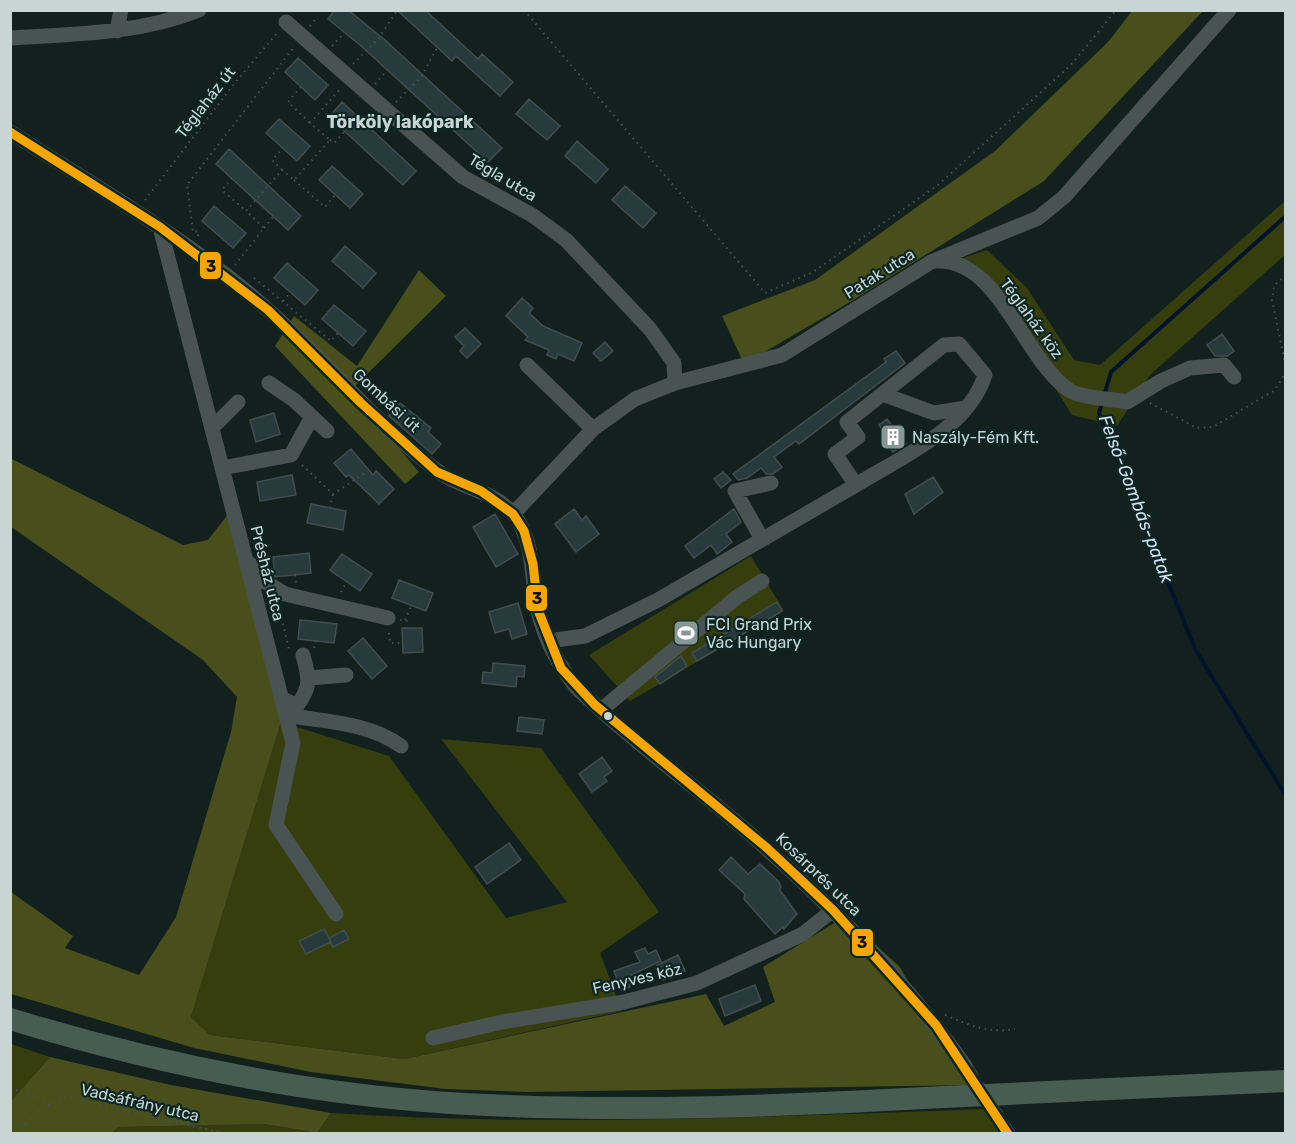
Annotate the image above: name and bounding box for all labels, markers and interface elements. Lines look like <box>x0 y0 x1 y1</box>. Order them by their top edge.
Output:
street label: Téglaház út <box>172 63 239 142</box>
district label: Törköly lakópark <box>327 111 474 133</box>
street label: Tégla utca <box>465 150 540 205</box>
street label: Patak utca <box>841 244 918 303</box>
line badge: 3 <box>199 251 222 280</box>
text: 3 <box>206 257 216 276</box>
street label: Téglaház köz <box>996 274 1067 362</box>
street label: Gombási út <box>349 365 424 436</box>
water label: Felső-Gombás-patak <box>1094 412 1179 587</box>
building icon: Naszály-Fém Kft. <box>878 422 908 452</box>
place label: Naszály-Fém Kft. <box>912 428 1039 447</box>
street label: Présház utca <box>247 524 289 623</box>
line badge: 3 <box>525 584 548 612</box>
text: 3 <box>532 589 542 608</box>
place label: FCI Grand Prix Vác Hungary <box>706 615 812 652</box>
sports icon: FCI Grand Prix Vác Hungary <box>671 618 701 648</box>
unlabelled marker <box>602 710 614 722</box>
street label: Kosárprés utca <box>772 829 865 920</box>
line badge: 3 <box>851 928 874 957</box>
text: 3 <box>857 933 867 952</box>
street label: Fenyves köz <box>591 959 684 998</box>
street label: Vadsáfrány utca <box>79 1080 201 1125</box>

